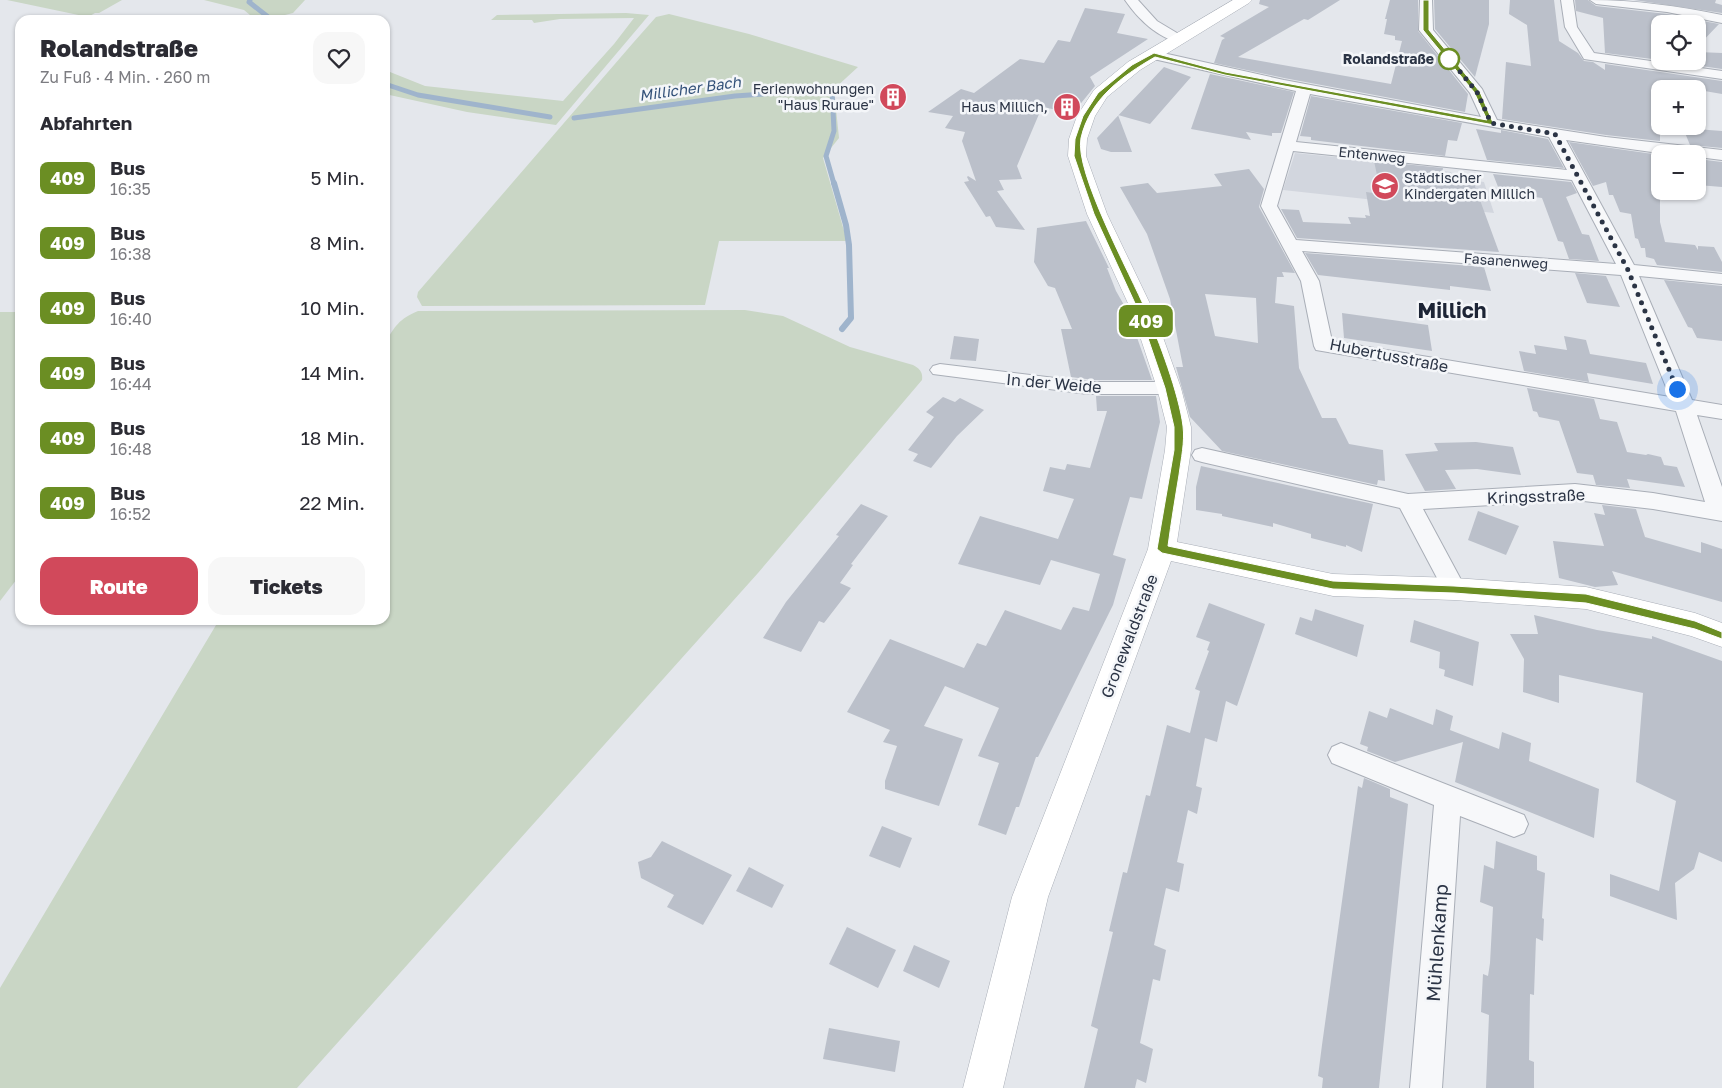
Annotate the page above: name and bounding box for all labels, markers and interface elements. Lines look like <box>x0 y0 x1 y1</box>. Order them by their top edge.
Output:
map controls <box>1651 15 1706 200</box>
button: locate <box>1651 15 1706 70</box>
button: heart <box>313 32 365 84</box>
text: Rolandstraße <box>40 33 198 62</box>
marker: Rolandstraße <box>1438 48 1460 70</box>
place label: Rolandstraße <box>1343 50 1434 67</box>
text: Zu Fuß · 4 Min. · 260 m <box>40 67 211 87</box>
water label: Millicher Bach <box>638 72 742 104</box>
place label: Ferienwohnungen "Haus Ruraue" <box>753 80 874 113</box>
button: + <box>1651 80 1706 135</box>
building icon: Ferienwohnungen "Haus Ruraue" <box>878 82 908 112</box>
building icon: Haus Millich, <box>1052 92 1082 122</box>
place label: Haus Millich, <box>961 98 1048 115</box>
text: Abfahrten <box>40 111 132 134</box>
street label: Entenweg <box>1338 143 1406 166</box>
button: − <box>1651 145 1706 200</box>
text: Bus <box>110 156 145 179</box>
text: 5 Min. <box>310 166 365 189</box>
text: 409 <box>50 167 85 189</box>
place label: Städtischer Kindergaten Millich <box>1404 169 1535 202</box>
school or university icon: Städtischer Kindergaten Millich <box>1370 171 1400 201</box>
text: 16:35 <box>110 179 151 199</box>
text: Bus <box>110 221 145 244</box>
text: 8 Min. <box>310 231 365 254</box>
text: 409 <box>50 232 85 254</box>
text: 16:38 <box>110 244 151 264</box>
street label: Fasanenweg <box>1463 249 1549 272</box>
text: Bus <box>110 286 145 309</box>
text: 10 Min. <box>300 296 365 319</box>
text: 409 <box>50 297 85 319</box>
district label: Millich <box>1417 297 1487 323</box>
line badge: 409 <box>1117 305 1175 337</box>
text: 16:40 <box>110 309 152 329</box>
text: 409 <box>1129 310 1163 332</box>
street label: Hubertusstraße <box>1328 334 1450 376</box>
text: Bus <box>110 351 145 374</box>
text: 14 Min. <box>301 361 365 384</box>
text: 409 <box>50 362 85 384</box>
street label: In der Weide <box>1005 369 1103 397</box>
text: 16:44 <box>110 374 152 394</box>
your location <box>1665 377 1690 402</box>
text: Bus <box>110 416 145 439</box>
text: 18 Min. <box>301 426 365 449</box>
text: 409 <box>50 427 85 449</box>
text: 16:48 <box>110 439 152 459</box>
text: Bus <box>110 481 145 504</box>
street label: Kringsstraße <box>1487 484 1585 508</box>
text: 22 Min. <box>299 491 365 514</box>
text: 409 <box>50 492 85 514</box>
text: 16:52 <box>110 504 151 524</box>
button: Route <box>40 557 198 615</box>
button: Tickets <box>208 557 365 615</box>
street label: Gronewaldstraße <box>1096 571 1162 701</box>
street label: Mühlenkamp <box>1421 883 1452 1003</box>

